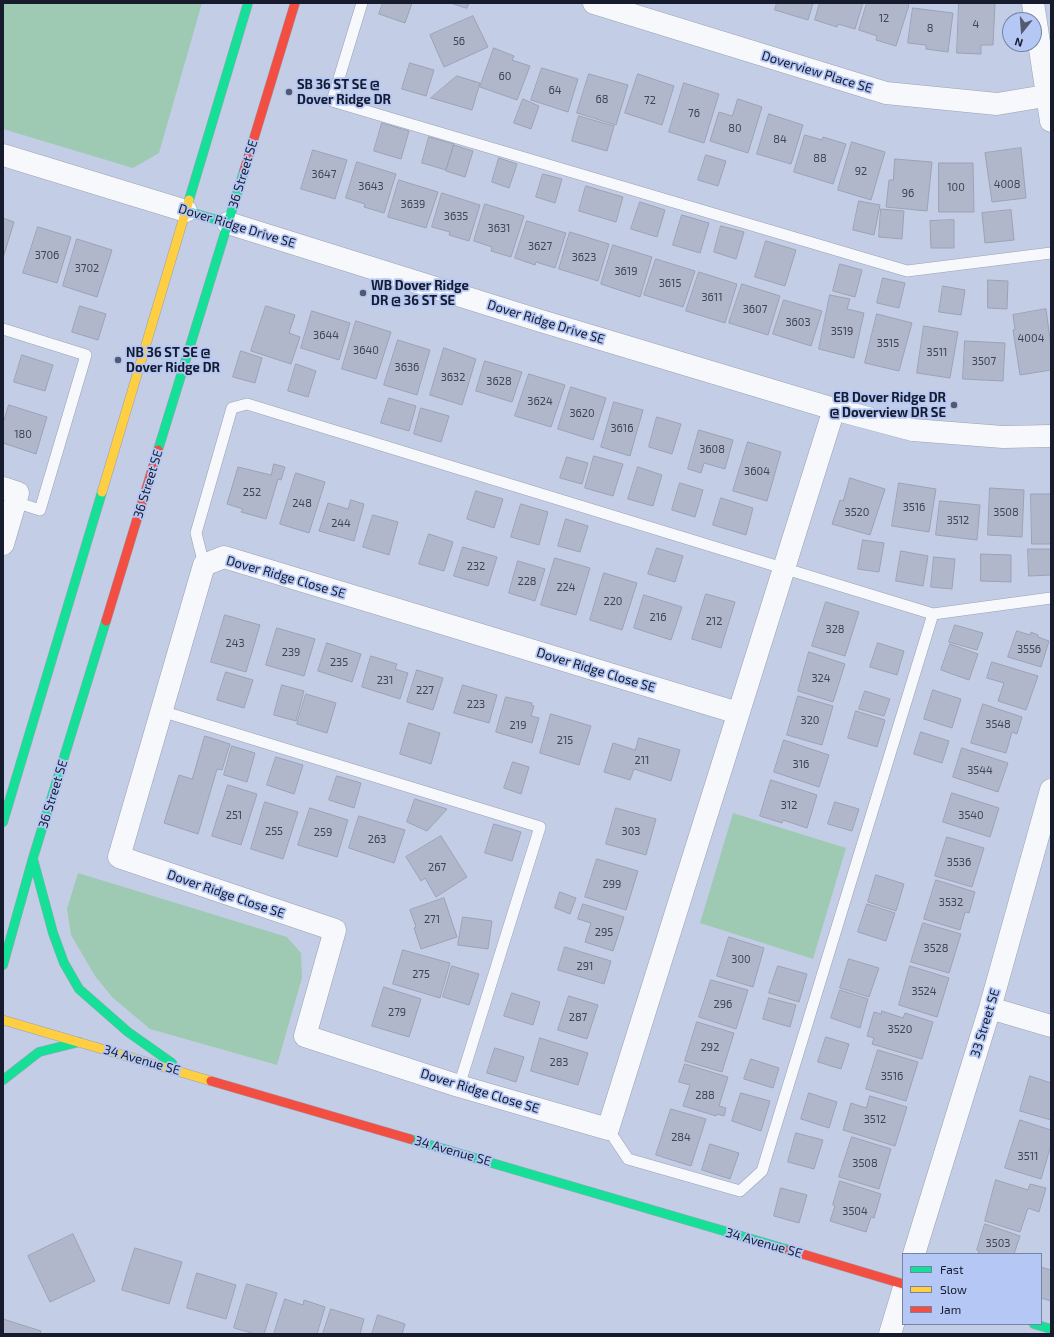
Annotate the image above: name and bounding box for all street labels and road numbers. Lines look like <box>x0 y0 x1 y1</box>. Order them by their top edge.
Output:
street label: Doverview Place SE <box>760 48 874 96</box>
street label: 36 Street SE <box>225 138 261 210</box>
street label: Dover Ridge Drive SE <box>176 201 298 251</box>
street label: Dover Ridge Drive SE <box>485 297 607 347</box>
street label: 36 Street SE <box>130 448 166 520</box>
street label: Dover Ridge Close SE <box>225 553 347 601</box>
street label: Dover Ridge Close SE <box>535 645 657 695</box>
street label: 36 Street SE <box>35 758 71 830</box>
street label: Dover Ridge Close SE <box>165 867 287 921</box>
street label: 33 Street SE <box>967 987 1003 1059</box>
street label: 34 Avenue SE <box>102 1042 182 1078</box>
street label: Dover Ridge Close SE <box>419 1066 541 1116</box>
street label: 34 Avenue SE <box>413 1133 493 1169</box>
street label: 34 Avenue SE <box>724 1225 804 1261</box>

